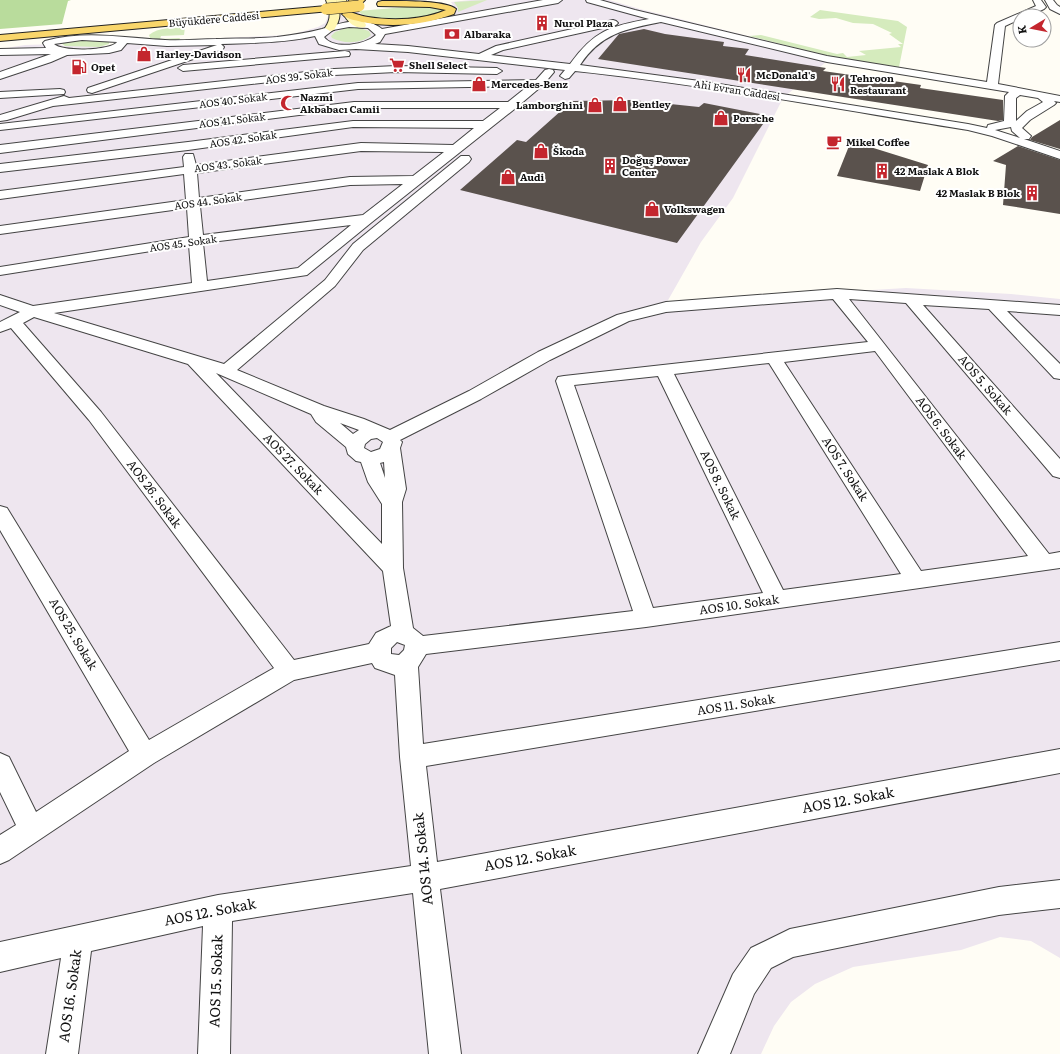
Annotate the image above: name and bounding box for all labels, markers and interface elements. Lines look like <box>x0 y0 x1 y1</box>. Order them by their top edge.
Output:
street label: Büyükdere Caddesi <box>168 7 261 30</box>
north arrow <box>1012 8 1052 48</box>
building icon: Nurol Plaza <box>533 14 551 32</box>
place label: Nurol Plaza <box>554 15 613 30</box>
text: K <box>1012 24 1030 36</box>
bank icon: Albaraka <box>443 25 461 43</box>
place label: Albaraka <box>464 26 511 41</box>
shop icon: Harley-Davidson <box>135 45 153 63</box>
place label: Harley-Davidson <box>156 46 241 61</box>
supermarket icon: Shell Select <box>388 56 406 74</box>
place label: Shell Select <box>409 57 468 72</box>
fuel station icon: Opet <box>70 58 88 76</box>
place label: Opet <box>91 59 116 74</box>
street label: AOS 39. Sokak <box>264 64 334 87</box>
restaurant icon: McDonald's <box>735 66 753 84</box>
place label: McDonald's <box>756 67 815 82</box>
place label: Tehroon Restaurant <box>850 70 907 97</box>
shop icon: Mercedes-Benz <box>470 75 488 93</box>
street label: Ahi Evran Caddesi <box>693 75 782 104</box>
restaurant icon: Tehroon Restaurant <box>829 75 847 93</box>
place label: Mercedes-Benz <box>491 76 569 91</box>
street label: AOS 40. Sokak <box>198 88 269 111</box>
place label: Nazmi Akbabacı Camii <box>300 89 380 116</box>
mosque icon: Nazmi Akbabacı Camii <box>279 94 297 112</box>
shop icon: Bentley <box>611 95 629 113</box>
shop icon: Lamborghini <box>586 96 604 114</box>
place label: Bentley <box>632 96 672 111</box>
place label: Lamborghini <box>516 97 583 112</box>
street label: AOS 41. Sokak <box>198 108 267 131</box>
shop icon: Porsche <box>712 109 730 127</box>
place label: Porsche <box>733 110 774 125</box>
street label: AOS 42. Sokak <box>208 126 278 151</box>
cafe icon: Mikel Coffee <box>825 133 843 151</box>
place label: Mikel Coffee <box>846 134 910 149</box>
shop icon: Škoda <box>532 142 550 160</box>
place label: Škoda <box>553 143 585 158</box>
street label: AOS 43. Sokak <box>193 152 264 175</box>
place label: Doğuş Power Center <box>622 152 689 179</box>
building icon: Doğuş Power Center <box>601 157 619 175</box>
building icon: 42 Maslak A Blok <box>873 162 891 180</box>
place label: 42 Maslak A Blok <box>894 163 979 178</box>
shop icon: Audi <box>499 168 517 186</box>
place label: Audi <box>520 169 545 184</box>
building icon: 42 Maslak B Blok <box>1023 184 1041 202</box>
place label: 42 Maslak B Blok <box>936 185 1020 200</box>
street label: AOS 44. Sokak <box>173 188 244 213</box>
shop icon: Volkswagen <box>643 200 661 218</box>
place label: Volkswagen <box>664 201 725 216</box>
street label: AOS 45. Sokak <box>148 230 218 255</box>
street label: AOS 5. Sokak <box>954 350 1018 419</box>
street label: AOS 6. Sokak <box>912 392 972 463</box>
street label: AOS 27. Sokak <box>260 428 328 499</box>
street label: AOS 7. Sokak <box>818 433 874 505</box>
street label: AOS 8. Sokak <box>696 447 746 523</box>
street label: AOS 26. Sokak <box>123 456 187 532</box>
street label: AOS 10. Sokak <box>698 589 781 619</box>
street label: AOS 25. Sokak <box>45 594 103 673</box>
street label: AOS 11. Sokak <box>696 689 777 719</box>
street label: AOS 12. Sokak <box>800 781 896 817</box>
street label: AOS 14. Sokak <box>407 811 437 906</box>
street label: AOS 12. Sokak <box>482 839 578 875</box>
street label: AOS 12. Sokak <box>162 892 258 930</box>
street label: AOS 15. Sokak <box>203 934 227 1028</box>
street label: AOS 16. Sokak <box>53 948 85 1044</box>

